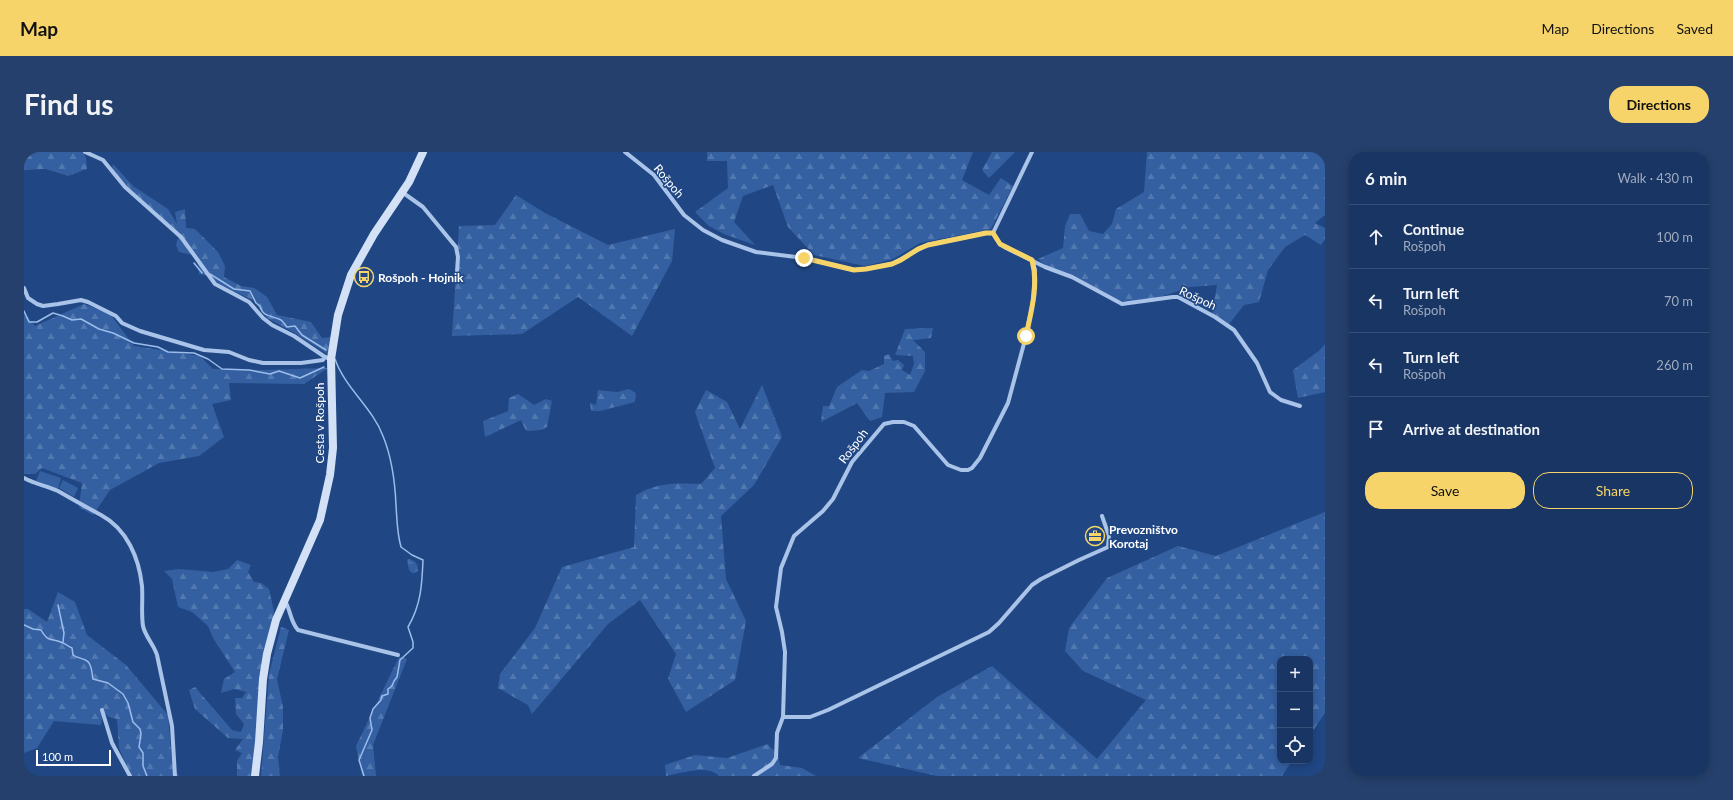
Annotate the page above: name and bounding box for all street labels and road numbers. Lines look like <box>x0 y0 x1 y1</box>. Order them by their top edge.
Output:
street label: Rošpoh <box>651 161 687 201</box>
street label: Rošpoh <box>1177 283 1219 313</box>
street label: Cesta v Rošpoh <box>312 383 327 463</box>
street label: Rošpoh <box>835 426 871 466</box>

